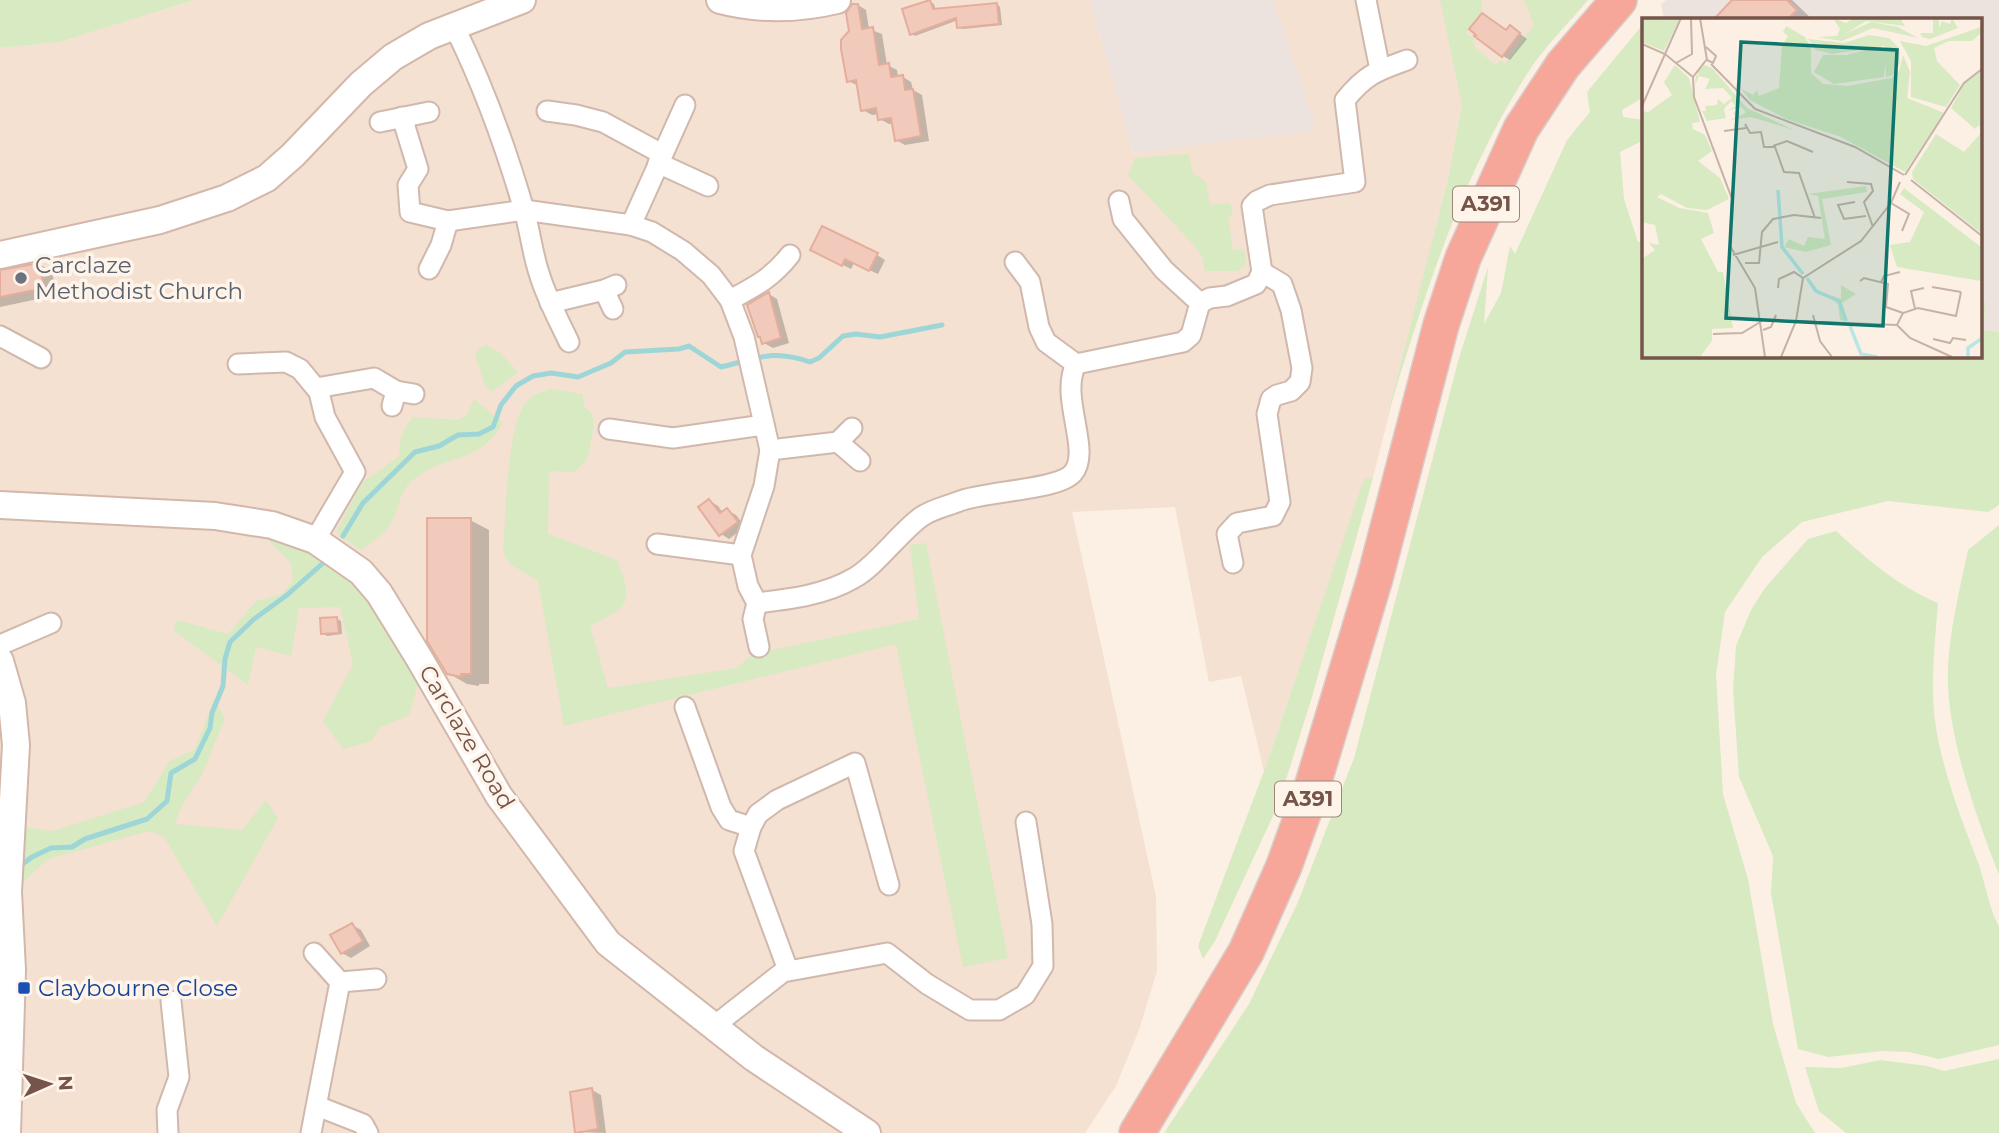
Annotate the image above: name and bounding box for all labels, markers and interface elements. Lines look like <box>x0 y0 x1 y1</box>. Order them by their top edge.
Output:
inset map <box>1642 18 1982 357</box>
road number: A391 <box>1453 186 1519 222</box>
place label: Carclaze Methodist Church <box>35 251 243 305</box>
marker: Carclaze Methodist Church <box>13 270 29 286</box>
street label: Carclaze Road <box>413 660 521 814</box>
road number: A391 <box>1275 782 1341 816</box>
place label: Claybourne Close <box>38 974 238 1002</box>
marker: Claybourne Close <box>16 980 32 996</box>
north arrow <box>14 1049 84 1119</box>
text: N <box>54 1075 77 1091</box>

